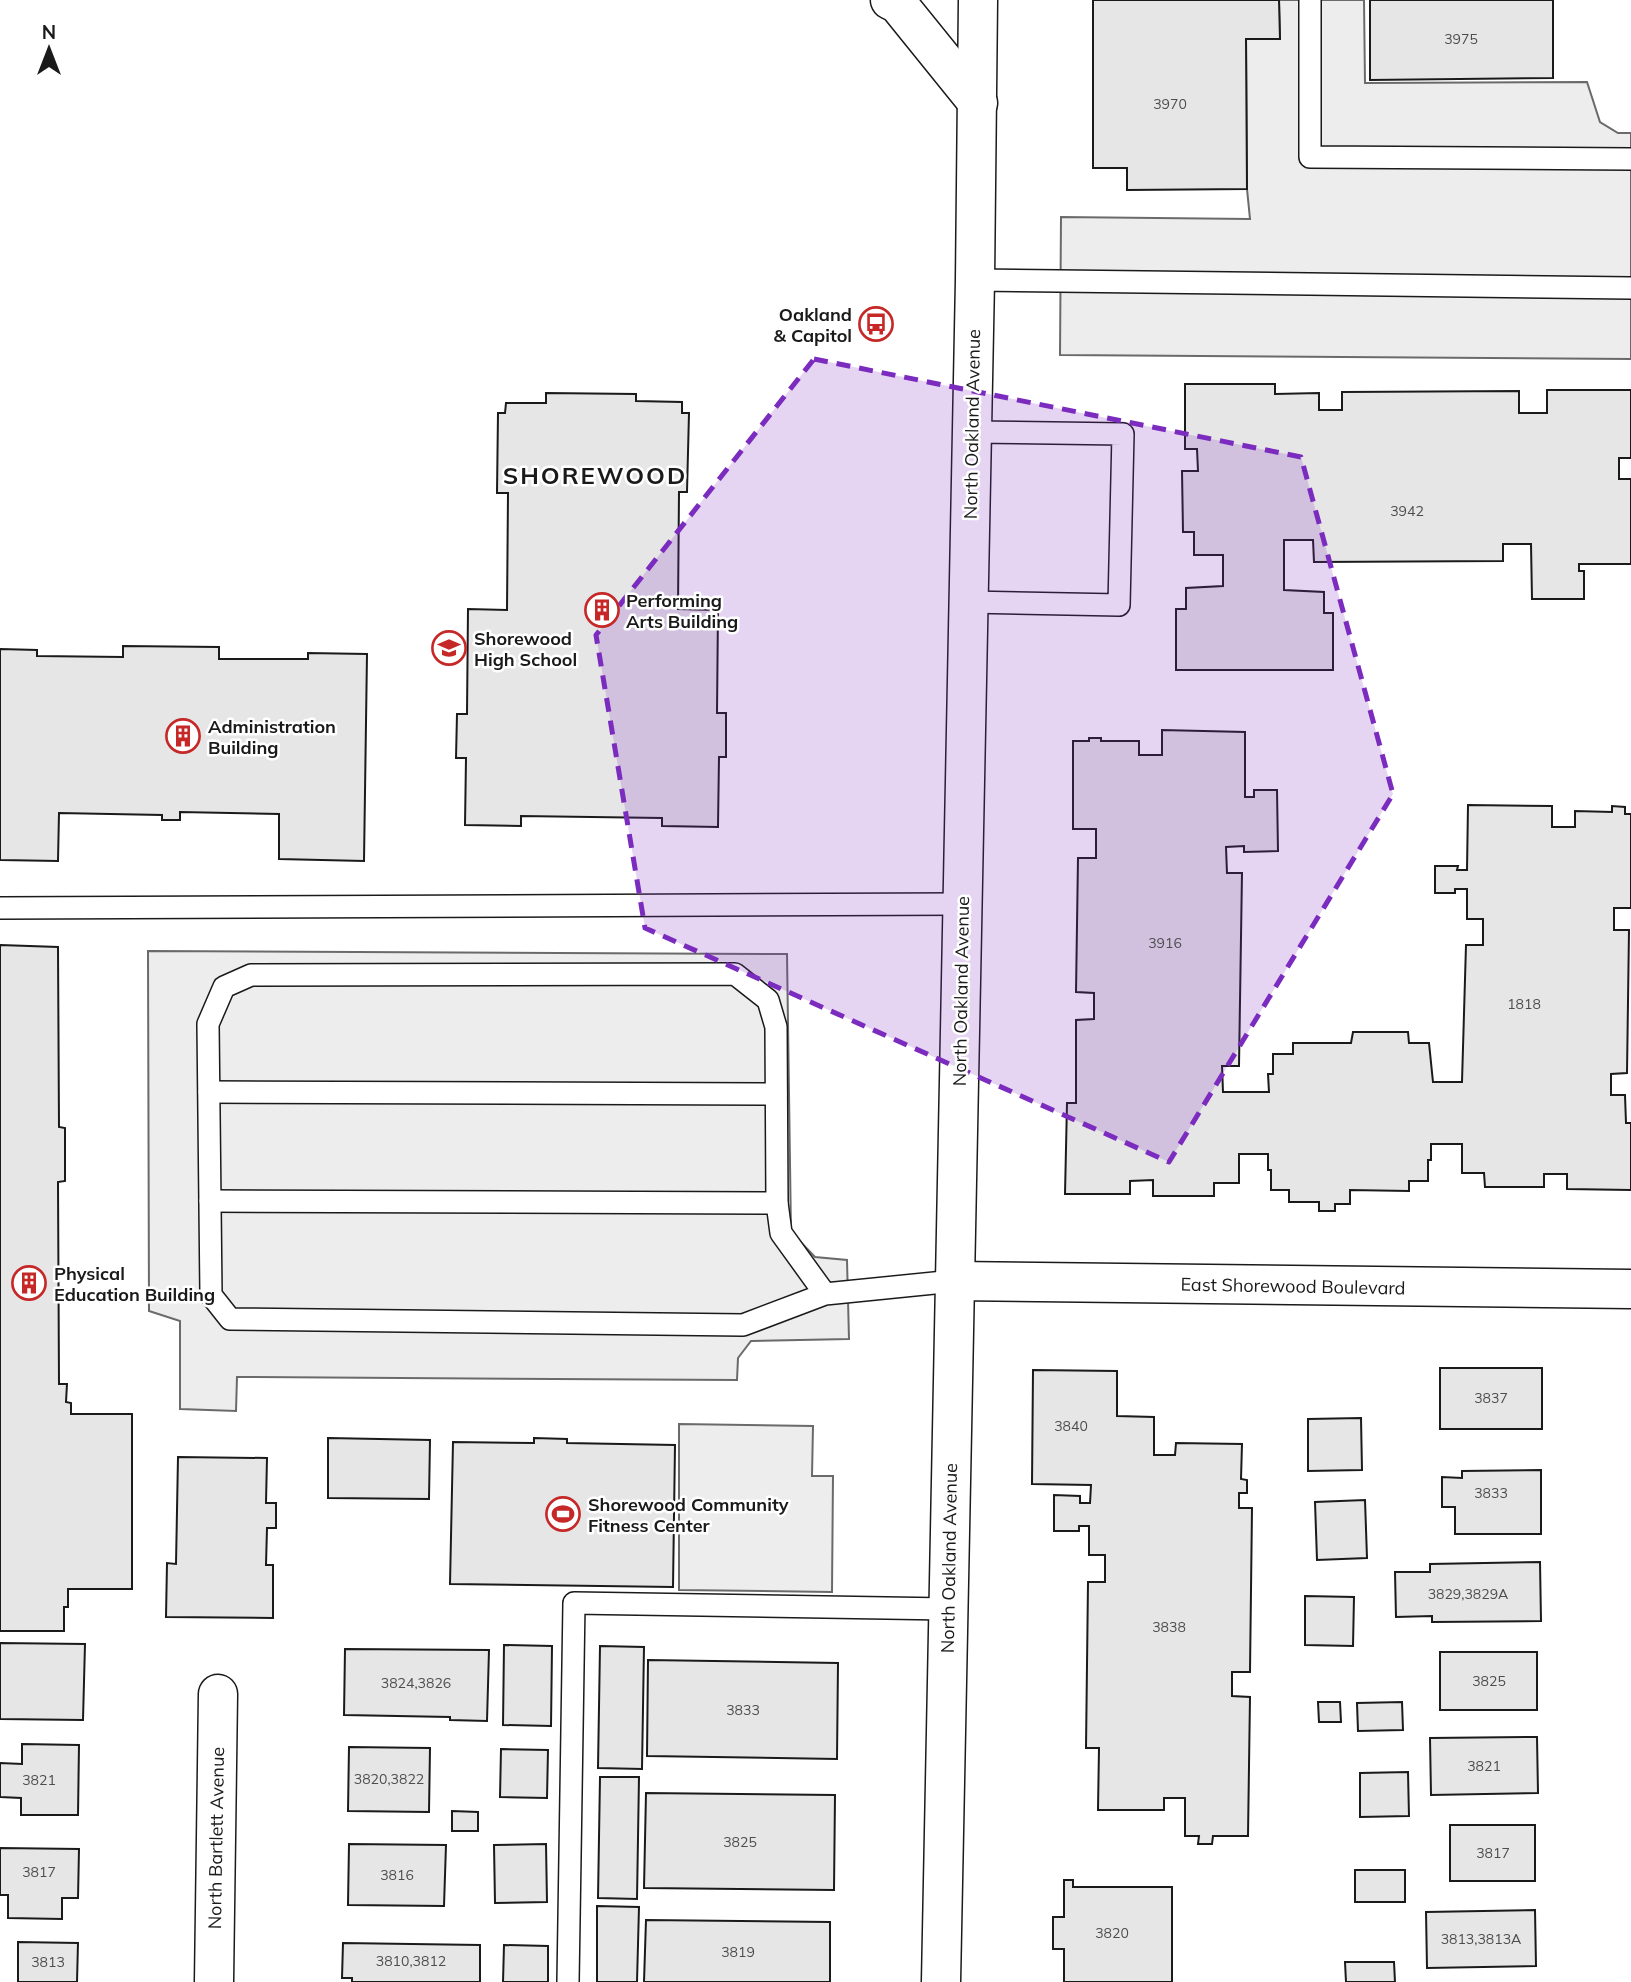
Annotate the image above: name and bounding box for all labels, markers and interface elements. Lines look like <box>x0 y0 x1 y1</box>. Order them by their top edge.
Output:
north arrow <box>14 14 84 84</box>
text: N <box>42 20 56 44</box>
house number: 3975 <box>1444 30 1478 48</box>
house number: 3970 <box>1153 95 1187 113</box>
place label: Oakland & Capitol <box>774 303 852 347</box>
bus stop icon: Oakland & Capitol <box>857 305 895 343</box>
street label: North Oakland Avenue <box>959 329 985 519</box>
district label: SHOREWOOD <box>503 460 687 490</box>
house number: 3942 <box>1390 502 1424 520</box>
place label: Performing Arts Building <box>626 589 738 633</box>
building icon: Performing Arts Building <box>583 591 621 629</box>
place label: Shorewood High School <box>474 627 577 671</box>
school or university icon: Shorewood High School <box>430 629 468 667</box>
place label: Administration Building <box>208 715 336 759</box>
building icon: Administration Building <box>164 717 202 755</box>
street label: North Oakland Avenue <box>948 896 974 1086</box>
house number: 3916 <box>1148 934 1182 952</box>
house number: 1818 <box>1507 995 1541 1013</box>
place label: Physical Education Building <box>54 1262 215 1306</box>
building icon: Physical Education Building <box>10 1264 48 1302</box>
street label: East Shorewood Boulevard <box>1180 1273 1406 1299</box>
house number: 3837 <box>1474 1389 1508 1407</box>
house number: 3840 <box>1054 1417 1088 1435</box>
street label: North Oakland Avenue <box>936 1463 962 1653</box>
house number: 3833 <box>1474 1484 1508 1502</box>
place label: Shorewood Community Fitness Center <box>588 1493 789 1537</box>
sports icon: Shorewood Community Fitness Center <box>544 1495 582 1533</box>
house number: 3829,3829A <box>1428 1585 1509 1603</box>
house number: 3838 <box>1152 1618 1186 1636</box>
house number: 3825 <box>1472 1672 1506 1690</box>
house number: 3824,3826 <box>381 1674 451 1692</box>
house number: 3833 <box>726 1701 760 1719</box>
street label: North Bartlett Avenue <box>203 1747 229 1929</box>
house number: 3821 <box>1467 1757 1501 1775</box>
house number: 3820,3822 <box>354 1770 424 1788</box>
house number: 3821 <box>22 1771 56 1789</box>
house number: 3825 <box>723 1833 757 1851</box>
house number: 3817 <box>1476 1844 1510 1862</box>
house number: 3817 <box>22 1863 56 1881</box>
house number: 3816 <box>380 1866 414 1884</box>
house number: 3820 <box>1095 1924 1129 1942</box>
house number: 3813,3813A <box>1441 1930 1522 1948</box>
house number: 3819 <box>721 1943 755 1961</box>
house number: 3810,3812 <box>376 1952 446 1970</box>
house number: 3813 <box>31 1953 65 1971</box>

